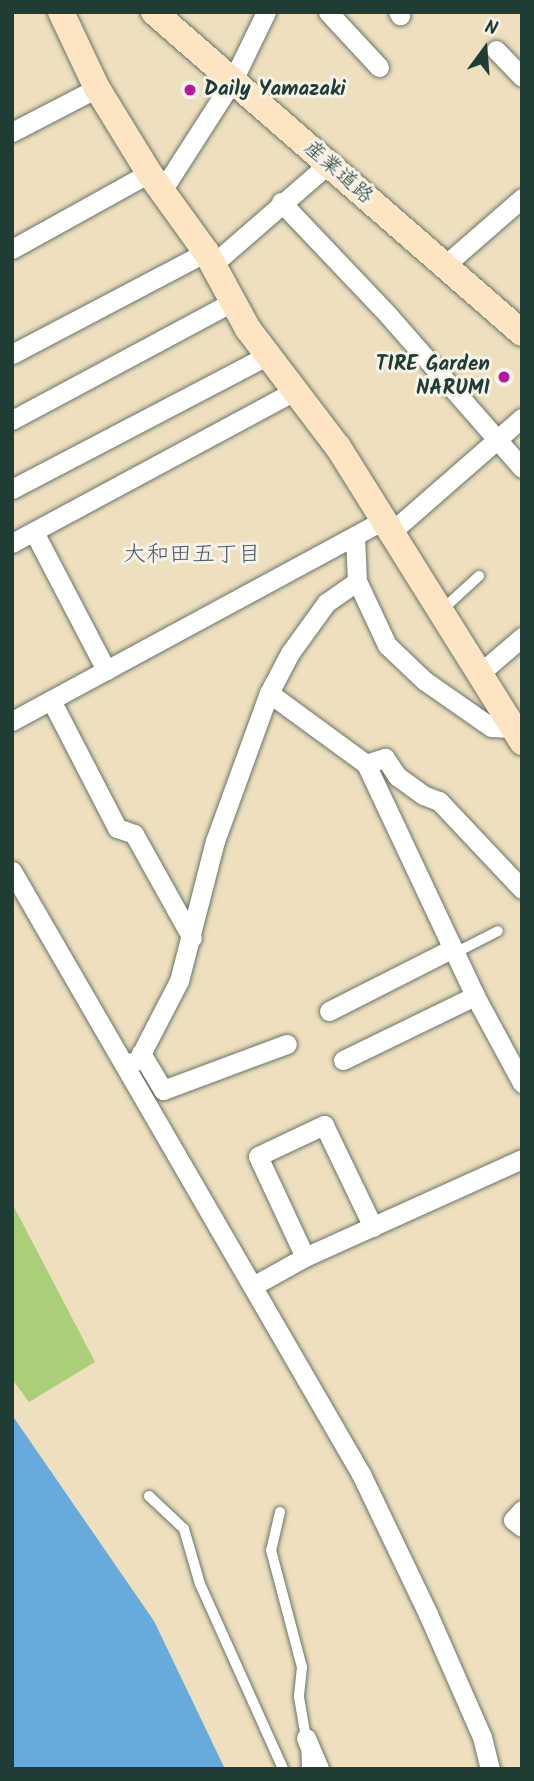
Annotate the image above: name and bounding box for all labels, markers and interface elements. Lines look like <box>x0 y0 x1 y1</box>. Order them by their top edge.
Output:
text: N <box>481 13 501 45</box>
north arrow <box>450 14 520 84</box>
place label: Daily Yamazaki <box>204 77 346 103</box>
marker: Daily Yamazaki <box>182 82 198 98</box>
street label: 産業道路 <box>298 136 378 210</box>
place label: TIRE Garden NARUMI <box>376 352 490 402</box>
marker: TIRE Garden NARUMI <box>496 369 512 385</box>
district label: 大和田五丁目 <box>123 541 261 569</box>

